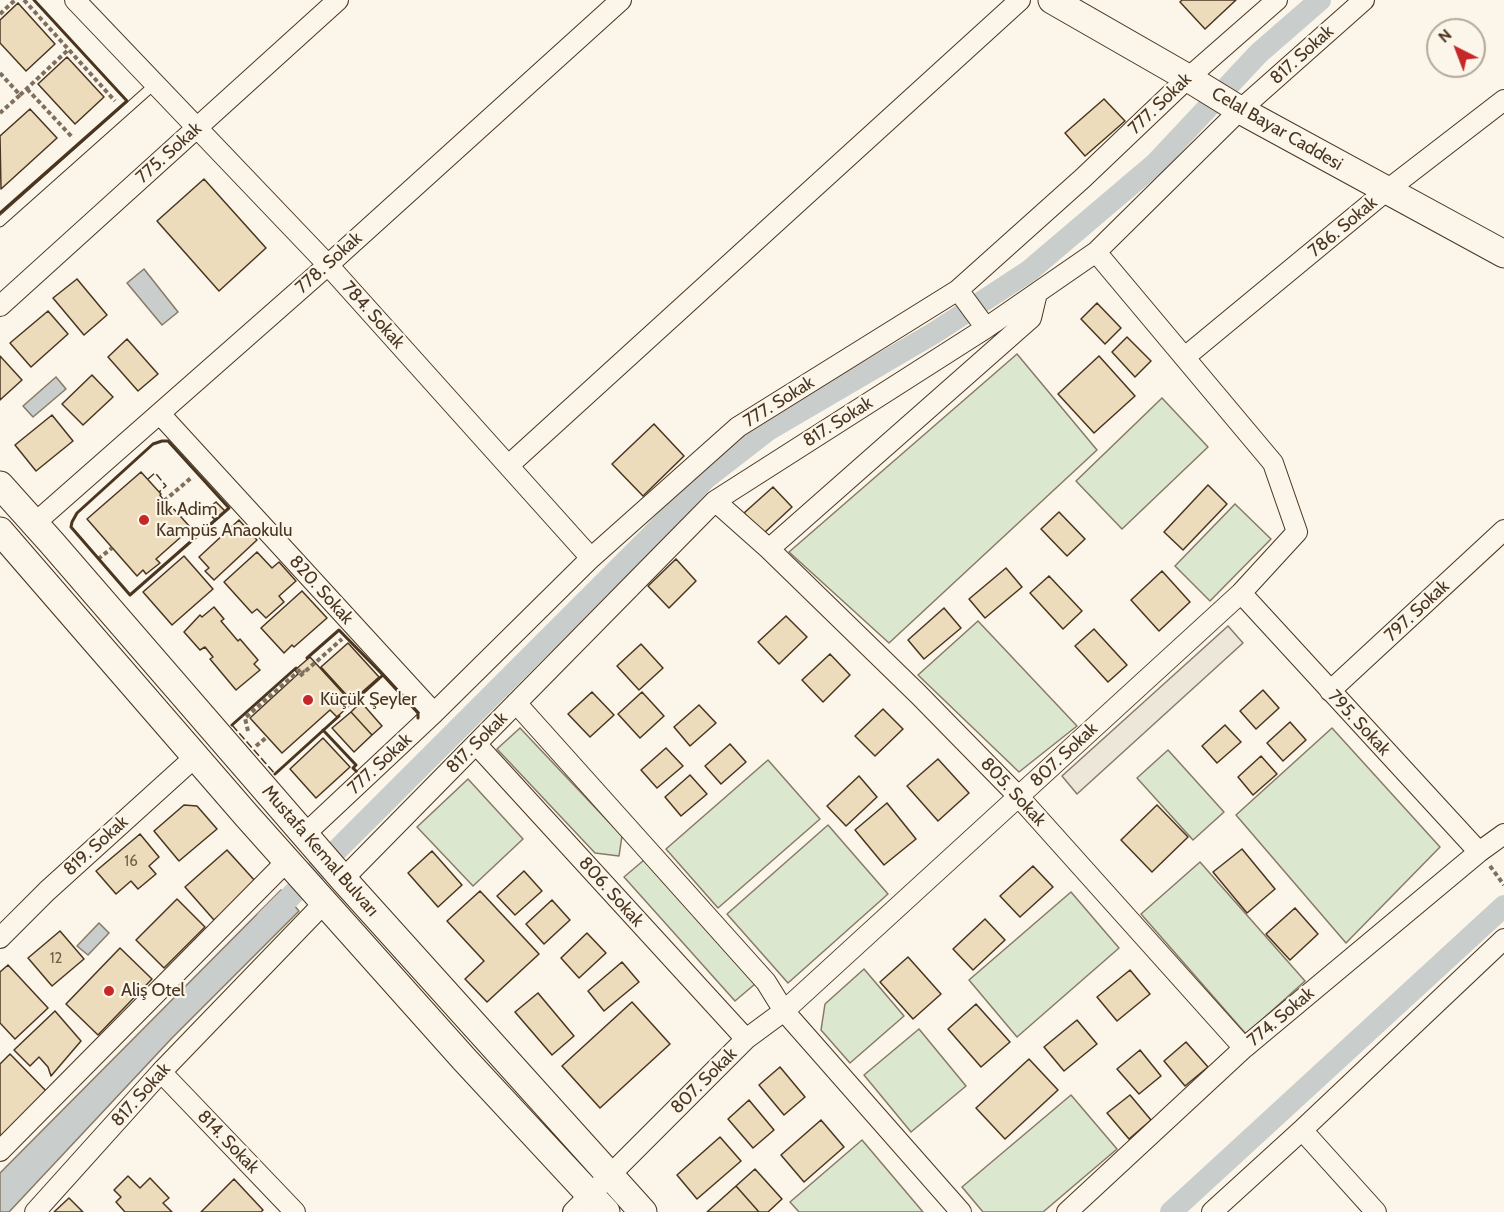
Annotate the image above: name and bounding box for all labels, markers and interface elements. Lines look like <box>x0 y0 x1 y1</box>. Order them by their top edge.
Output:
north arrow <box>1426 18 1486 78</box>
street label: 817. Sokak <box>1266 21 1338 89</box>
text: N <box>1434 25 1456 47</box>
street label: 777. Sokak <box>1124 69 1196 139</box>
street label: Celal Bayar Caddesi <box>1208 83 1346 175</box>
street label: 775. Sokak <box>132 118 206 188</box>
street label: 786. Sokak <box>1304 192 1382 262</box>
street label: 778. Sokak <box>291 228 367 298</box>
street label: 784. Sokak <box>337 277 409 353</box>
street label: 777. Sokak <box>740 372 818 432</box>
street label: 817. Sokak <box>799 392 877 452</box>
place label: İlk Adim Kampüs Anaokulu <box>156 499 292 542</box>
marker: İlk Adim Kampüs Anaokulu <box>137 513 151 527</box>
street label: 820. Sokak <box>284 551 358 629</box>
street label: 797. Sokak <box>1380 576 1454 646</box>
street label: 795. Sokak <box>1323 686 1395 760</box>
place label: Küçük Şeyler <box>320 689 417 711</box>
marker: Küçük Şeyler <box>301 693 315 707</box>
street label: 817. Sokak <box>442 708 512 778</box>
street label: 807. Sokak <box>1026 718 1102 792</box>
street label: 777. Sokak <box>344 729 416 799</box>
street label: 805. Sokak <box>976 753 1050 831</box>
street label: Mustafa Kemal Bulvarı <box>257 781 383 921</box>
street label: 819. Sokak <box>59 811 133 881</box>
house number: 16 <box>124 853 138 871</box>
street label: 806. Sokak <box>574 853 648 931</box>
house number: 12 <box>50 950 62 968</box>
place label: Aliş Otel <box>121 980 185 1002</box>
street label: 774. Sokak <box>1243 983 1319 1051</box>
marker: Aliş Otel <box>102 984 116 998</box>
street label: 807. Sokak <box>666 1043 742 1119</box>
street label: 817. Sokak <box>107 1059 175 1131</box>
street label: 814. Sokak <box>193 1106 263 1178</box>

